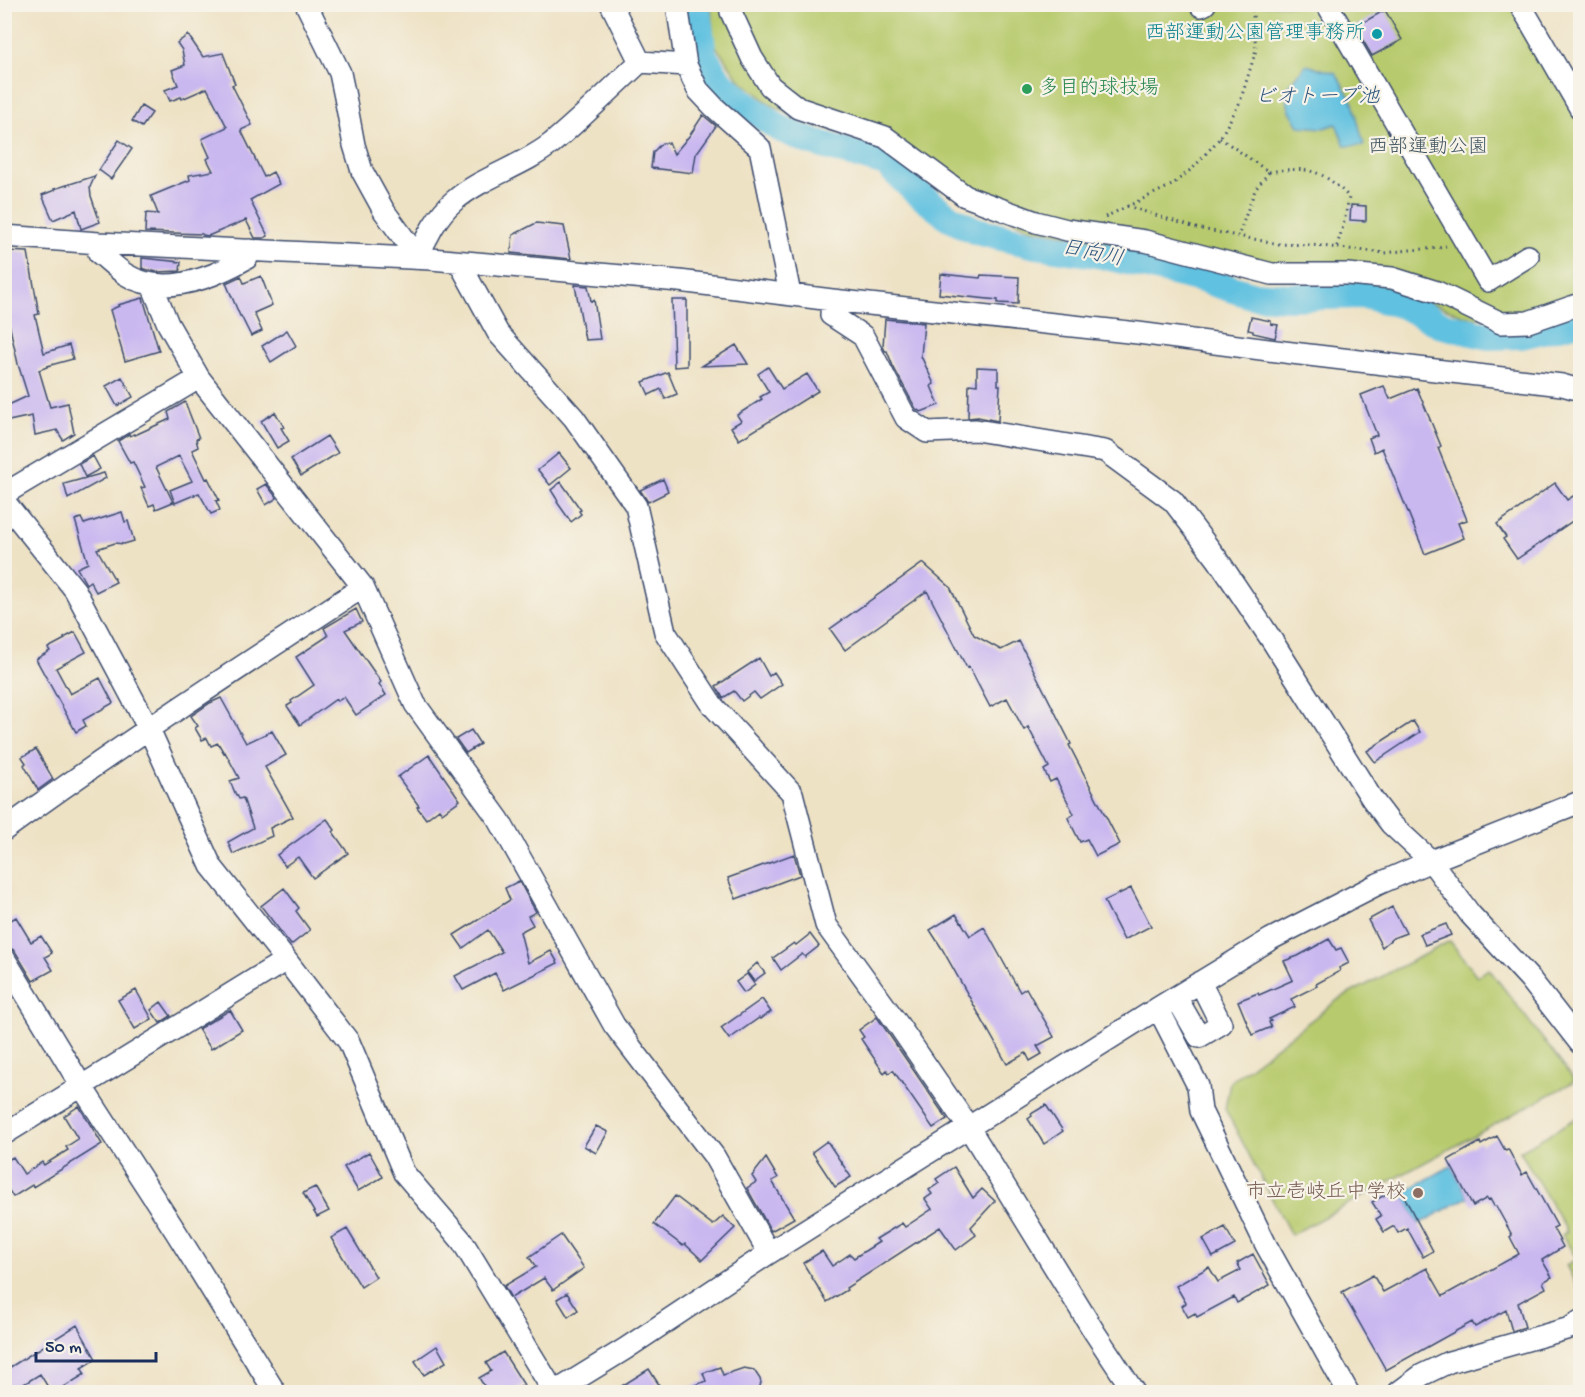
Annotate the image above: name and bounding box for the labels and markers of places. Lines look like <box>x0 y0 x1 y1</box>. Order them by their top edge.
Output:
place label: 西部運動公園管理事務所 <box>1145 21 1365 46</box>
marker: 西部運動公園管理事務所 <box>1370 27 1384 41</box>
place label: 多目的球技場 <box>1039 76 1159 101</box>
marker: 多目的球技場 <box>1020 82 1034 96</box>
place label: 市立壱岐丘中学校 <box>1246 1180 1406 1205</box>
marker: 市立壱岐丘中学校 <box>1411 1186 1425 1200</box>

